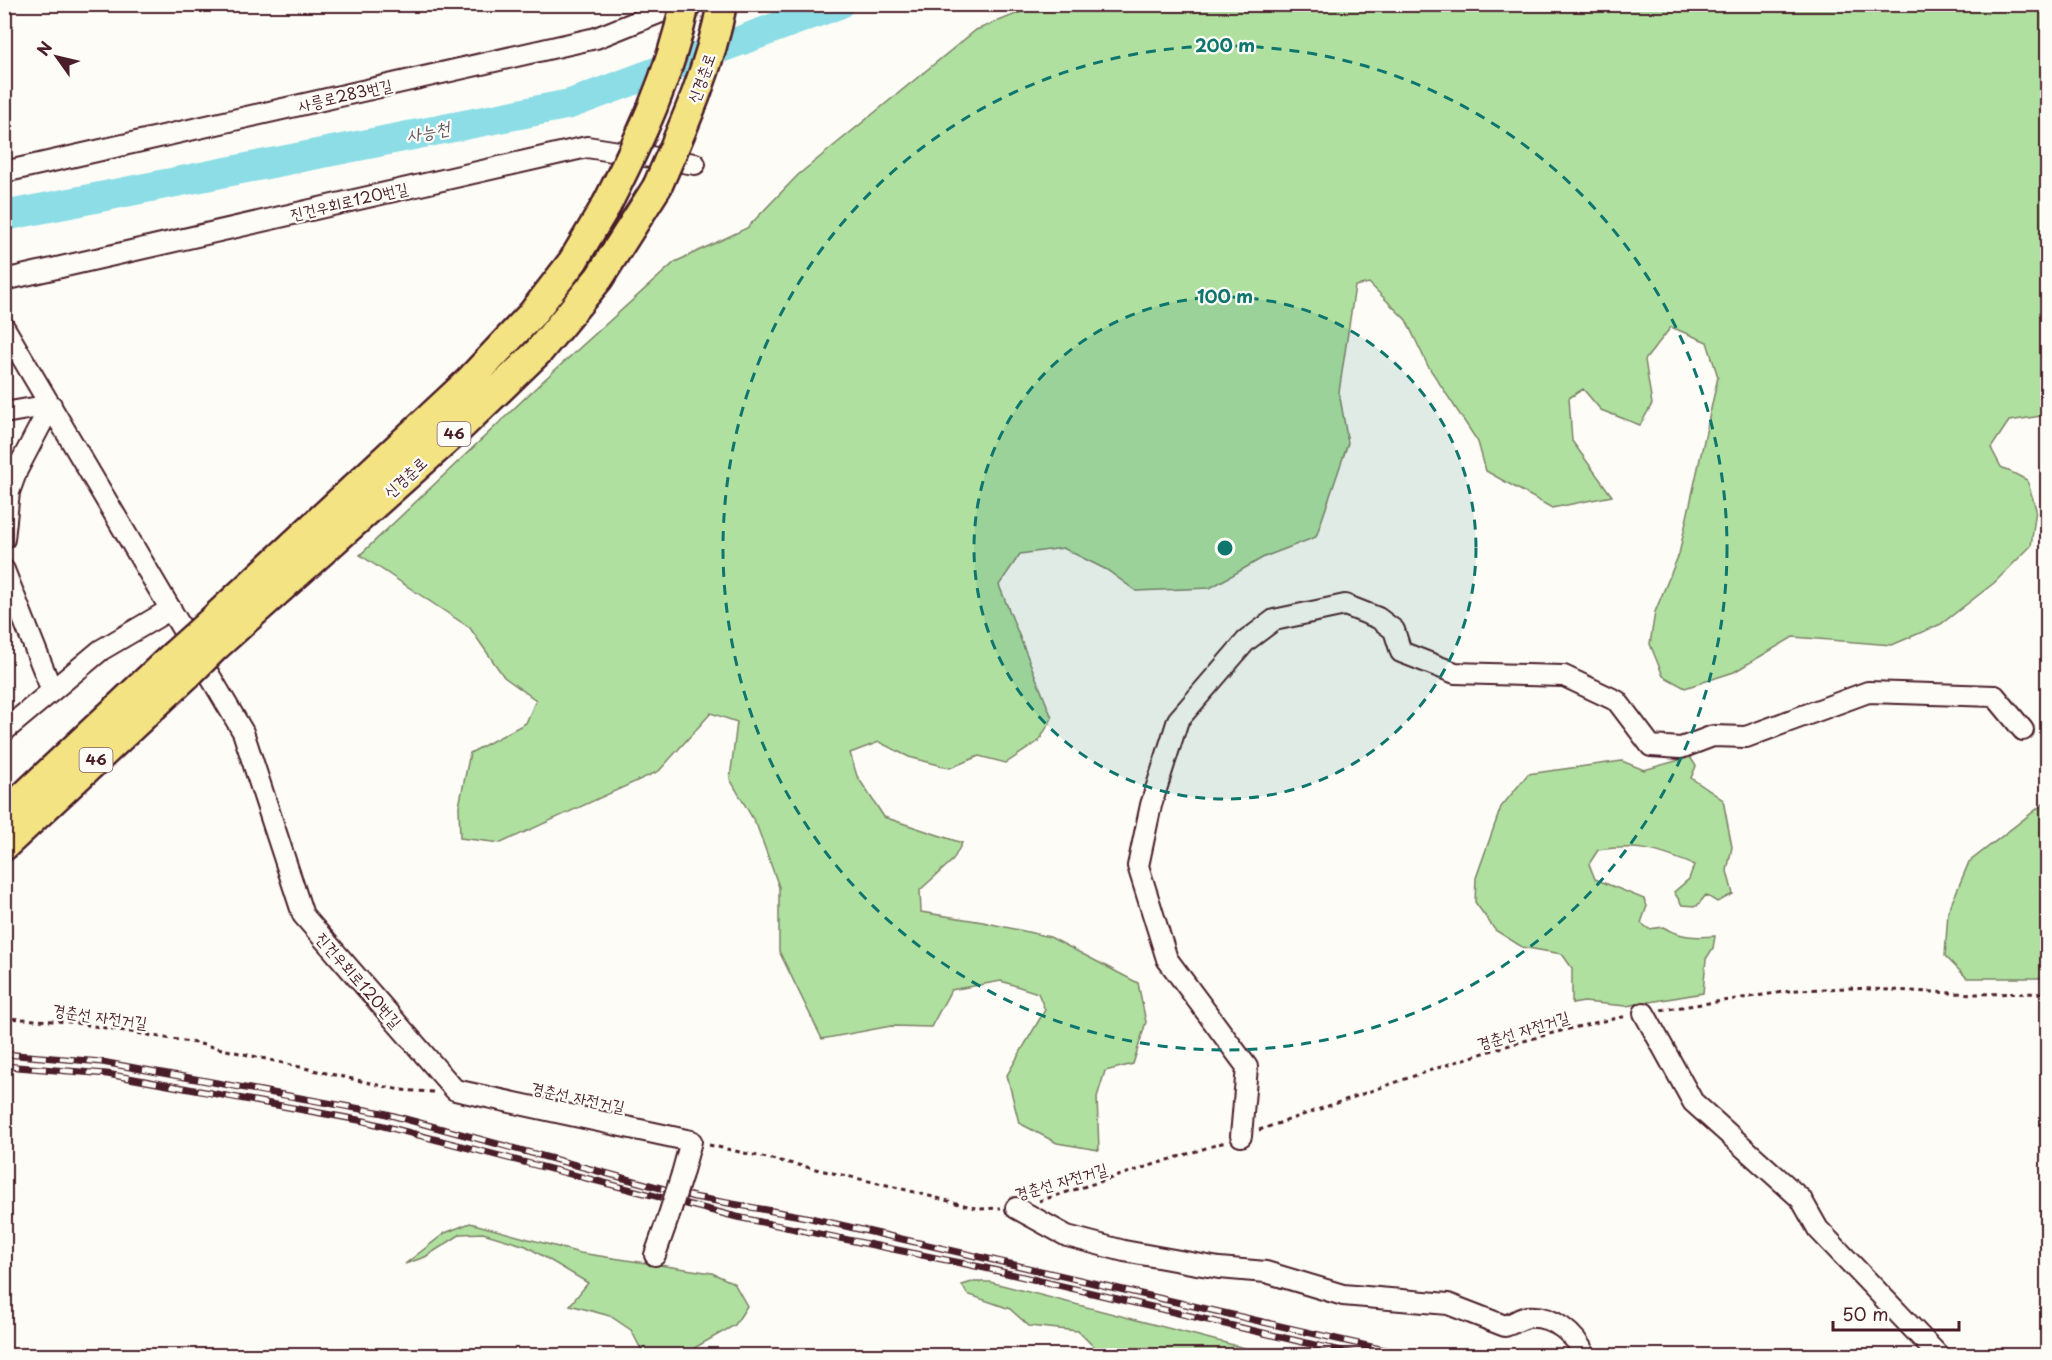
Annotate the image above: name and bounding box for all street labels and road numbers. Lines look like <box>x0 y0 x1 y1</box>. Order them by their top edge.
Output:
street label: 신경춘로 <box>680 49 720 106</box>
street label: 사릉로283번길 <box>295 72 394 117</box>
street label: 진건우회로120번길 <box>288 175 410 225</box>
road number: 46 <box>438 422 470 446</box>
street label: 신경춘로 <box>377 450 431 502</box>
road number: 46 <box>80 748 112 772</box>
street label: 진건우회로120번길 <box>311 926 408 1033</box>
street label: 경춘선 자전거길 <box>51 996 149 1034</box>
street label: 경춘선 자전거길 <box>1474 1004 1572 1054</box>
street label: 경춘선 자전거길 <box>529 1074 627 1118</box>
street label: 경춘선 자전거길 <box>1012 1155 1110 1205</box>

